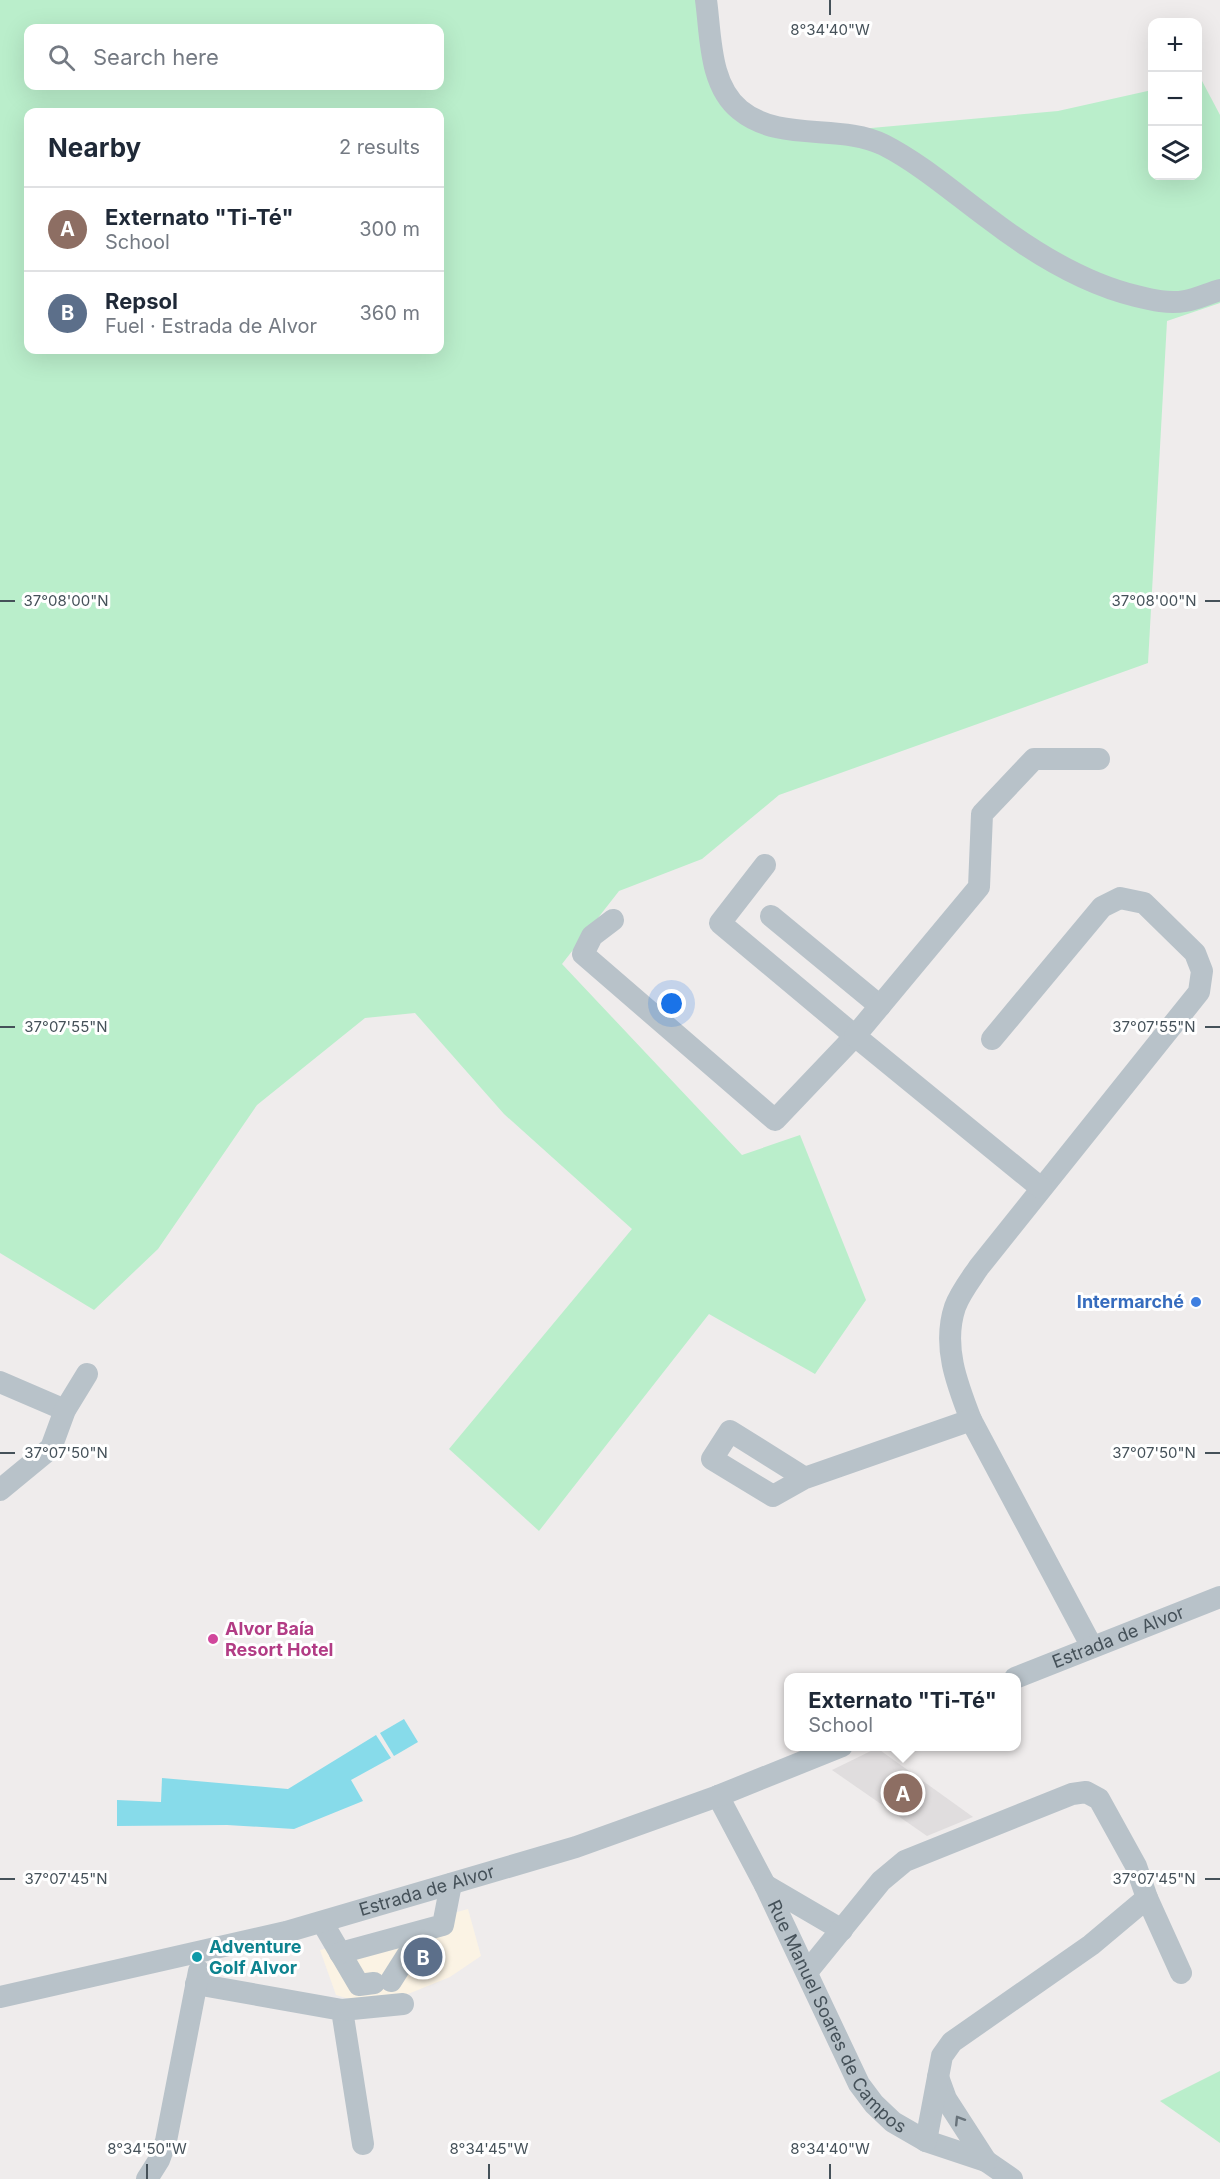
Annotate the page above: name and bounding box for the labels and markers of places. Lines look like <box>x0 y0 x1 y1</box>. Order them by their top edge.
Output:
place label: Intermarché <box>1077 1291 1184 1312</box>
marker: Intermarché <box>1189 1295 1203 1309</box>
place label: Alvor Baía Resort Hotel <box>225 1618 333 1660</box>
marker: Alvor Baía Resort Hotel <box>206 1632 220 1646</box>
pin: A <box>884 1770 922 1816</box>
pin: B <box>404 1934 442 1980</box>
place label: Adventure Golf Alvor <box>209 1936 302 1978</box>
marker: Adventure Golf Alvor <box>190 1950 204 1964</box>

